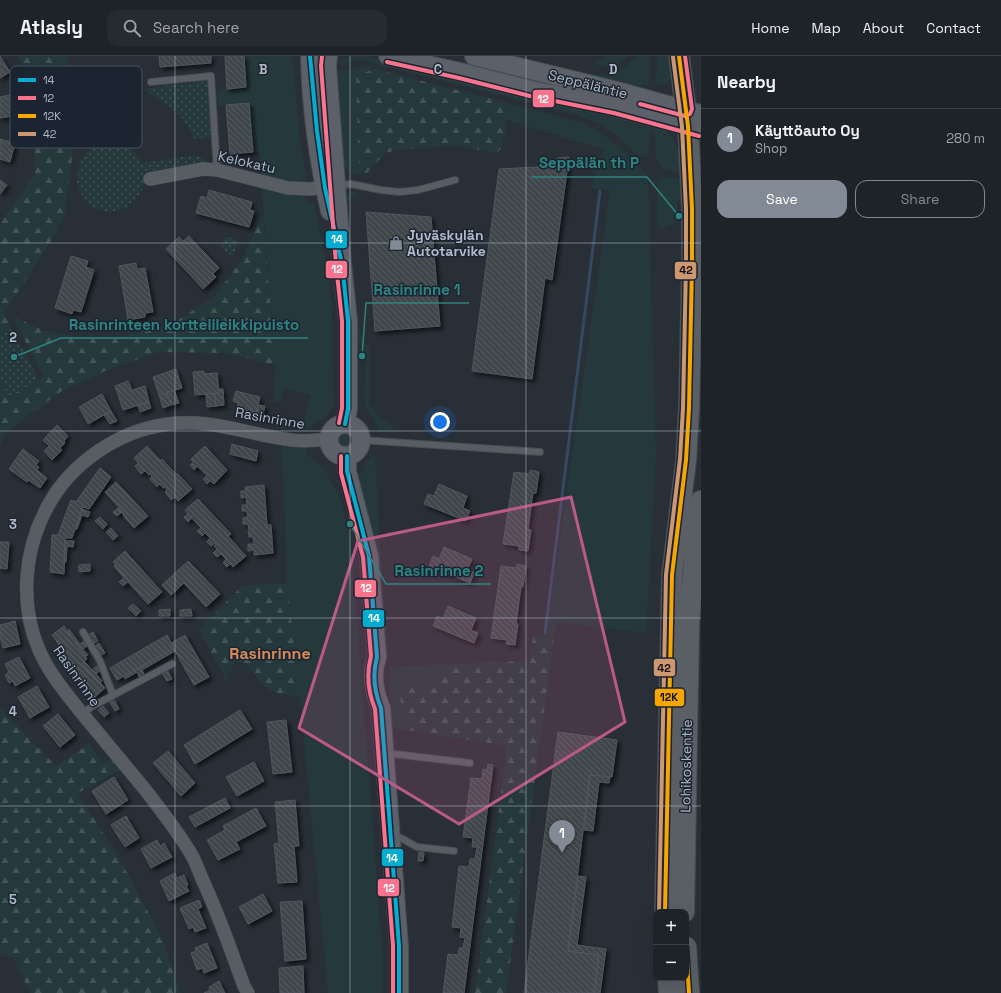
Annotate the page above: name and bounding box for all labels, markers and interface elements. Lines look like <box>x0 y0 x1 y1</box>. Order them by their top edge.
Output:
search box <box>107 10 387 46</box>
text: Atlasly <box>20 15 83 40</box>
icon: search <box>121 17 143 39</box>
text: Search here <box>153 18 239 37</box>
text: Home <box>751 19 789 37</box>
text: Map <box>811 19 841 37</box>
text: About <box>863 19 904 37</box>
text: Contact <box>926 19 981 37</box>
text: B <box>259 61 268 78</box>
text: C <box>434 61 442 78</box>
text: D <box>609 61 618 78</box>
street label: Seppäläntie <box>547 65 629 103</box>
legend <box>10 66 142 148</box>
text: Nearby <box>717 71 776 93</box>
text: 14 <box>43 73 55 87</box>
line badge: 12 <box>532 89 555 108</box>
text: 12 <box>43 91 55 105</box>
text: 12 <box>537 92 549 106</box>
text: 12K <box>43 109 61 123</box>
text: Käyttöauto Oy <box>755 121 860 140</box>
text: 42 <box>43 127 57 141</box>
text: 1 <box>727 130 733 147</box>
text: 280 m <box>946 130 985 147</box>
text: Shop <box>755 140 787 157</box>
street label: Kelokatu <box>216 147 278 177</box>
callout: Seppälän th P <box>531 150 647 177</box>
text: Seppälän th P <box>539 153 639 172</box>
button: Save <box>717 180 847 218</box>
button: Share <box>855 180 985 218</box>
place label: Jyväskylän Autotarvike <box>407 226 486 260</box>
line badge: 14 <box>325 230 348 249</box>
text: 14 <box>331 232 343 246</box>
shop icon: Jyväskylän Autotarvike <box>388 235 404 251</box>
line badge: 12 <box>325 260 348 279</box>
line badge: 42 <box>674 261 697 280</box>
text: 12 <box>331 262 343 276</box>
text: 42 <box>679 263 693 277</box>
callout: Rasinrinne 1 <box>366 276 469 303</box>
text: Rasinrinne 1 <box>374 280 460 299</box>
callout: Rasinrinteen korttelileikkipuisto <box>61 311 308 338</box>
text: Rasinrinteen korttelileikkipuisto <box>69 315 299 334</box>
text: 2 <box>9 329 17 346</box>
street label: Rasinrinne <box>234 403 306 433</box>
your location <box>430 412 450 432</box>
text: 3 <box>9 516 17 533</box>
callout: Rasinrinne 2 <box>386 557 491 584</box>
text: Rasinrinne 2 <box>395 561 484 580</box>
line badge: 12 <box>354 579 377 598</box>
text: 12 <box>360 581 372 595</box>
line badge: 14 <box>362 609 385 628</box>
text: 14 <box>368 611 380 625</box>
street label: Rasinrinne <box>49 642 105 710</box>
district label: Rasinrinne <box>229 643 311 664</box>
line badge: 42 <box>653 658 676 677</box>
text: 42 <box>657 661 671 675</box>
line badge: 12K <box>654 688 685 707</box>
text: 12K <box>660 690 678 704</box>
text: 4 <box>9 703 17 720</box>
street label: Lohikoskentie <box>676 719 696 813</box>
pin: 1 <box>549 820 575 853</box>
line badge: 14 <box>381 848 404 867</box>
text: 14 <box>386 851 398 865</box>
line badge: 12 <box>377 878 400 897</box>
text: 12 <box>383 881 395 895</box>
text: 5 <box>9 891 17 908</box>
map controls <box>653 909 689 981</box>
button: + <box>653 909 689 945</box>
button: − <box>653 945 689 981</box>

